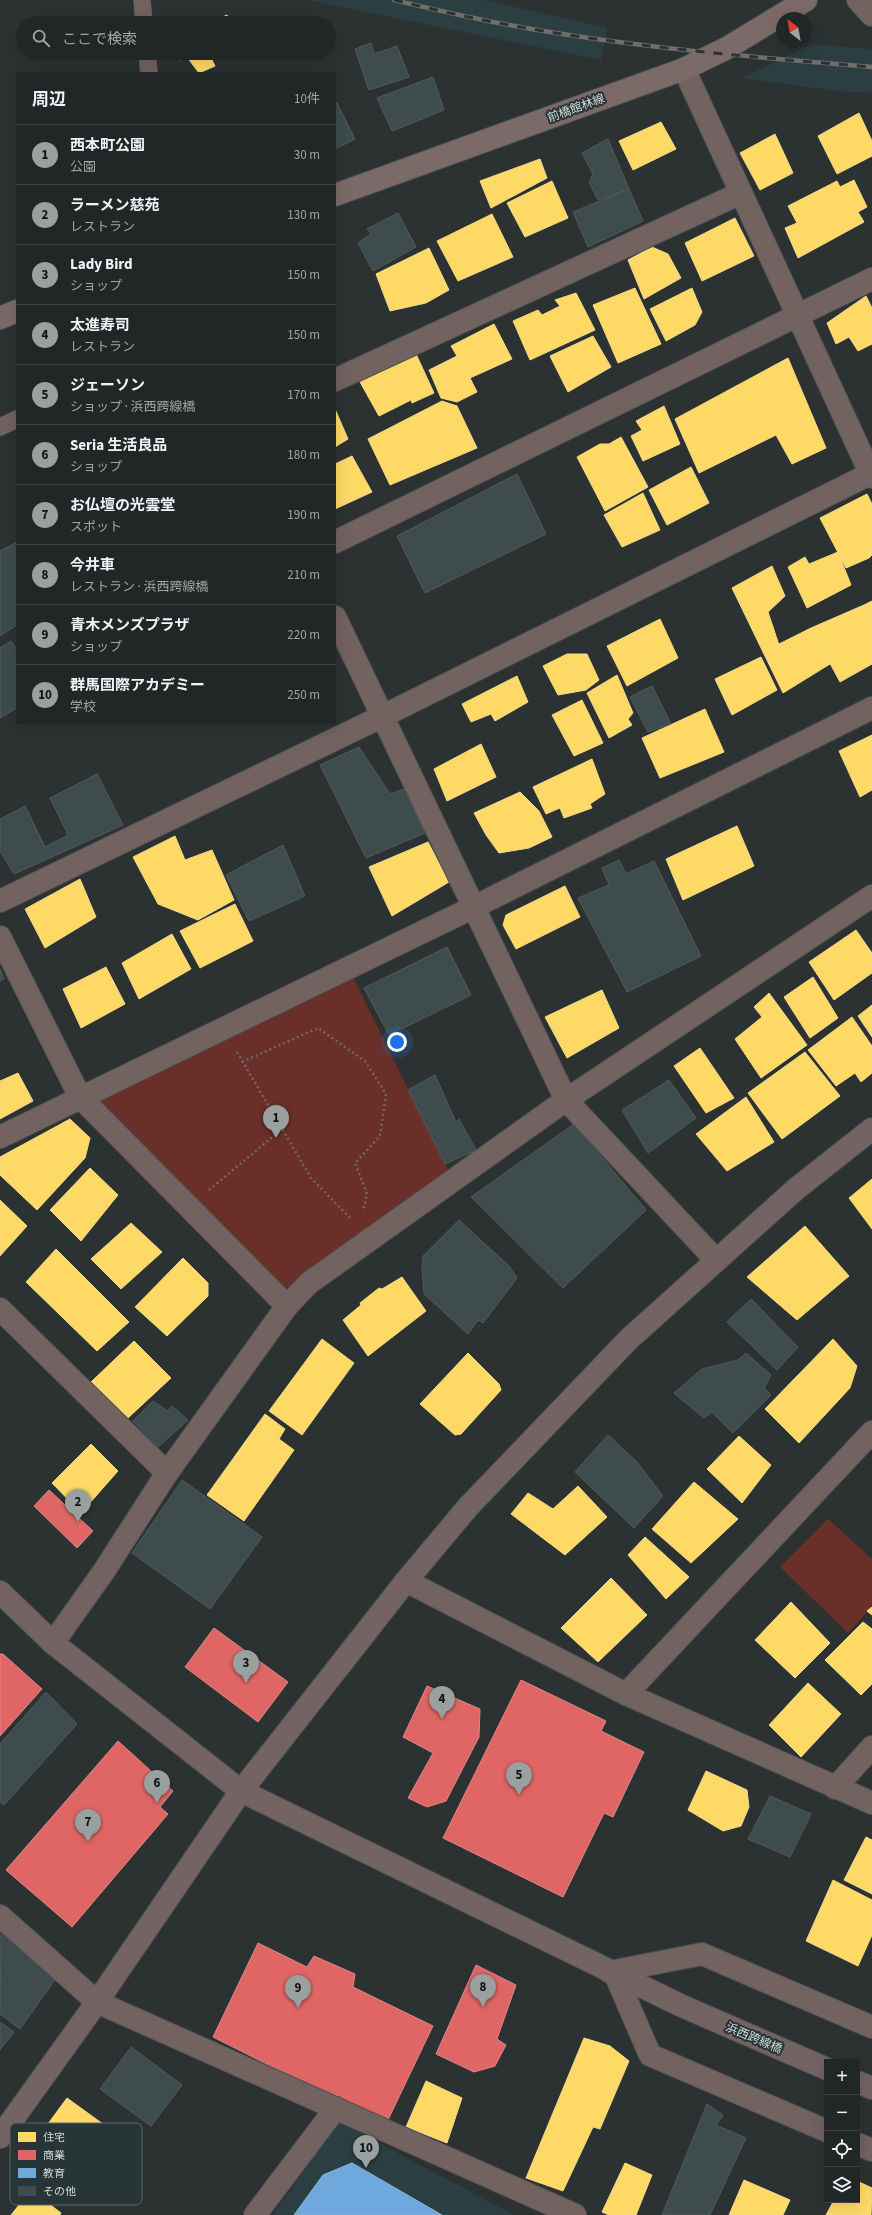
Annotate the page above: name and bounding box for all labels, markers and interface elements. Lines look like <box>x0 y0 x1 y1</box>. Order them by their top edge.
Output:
north arrow <box>776 12 812 48</box>
search box <box>16 16 336 60</box>
icon: search <box>30 27 52 49</box>
text: ここで検索 <box>62 29 137 50</box>
text: 周辺 <box>32 88 66 112</box>
text: 10件 <box>294 90 320 108</box>
street label: 前橋館林線 <box>545 90 607 127</box>
text: 西本町公園 <box>70 135 145 156</box>
text: 1 <box>42 146 48 164</box>
text: 30 m <box>294 146 320 164</box>
text: 公園 <box>70 158 96 176</box>
text: ラーメン慈苑 <box>70 195 159 216</box>
text: 2 <box>42 206 48 224</box>
text: 130 m <box>287 206 320 224</box>
text: レストラン <box>70 218 135 236</box>
text: Lady Bird <box>70 254 133 275</box>
text: 3 <box>42 266 48 284</box>
text: 150 m <box>287 266 320 284</box>
text: ショップ <box>70 277 122 295</box>
text: 太進寿司 <box>70 315 130 336</box>
text: 4 <box>42 326 48 344</box>
text: 150 m <box>287 326 320 344</box>
text: レストラン <box>70 338 135 356</box>
text: ジェーソン <box>70 375 145 396</box>
text: 5 <box>42 386 48 404</box>
text: 170 m <box>287 386 320 404</box>
text: ショップ · 浜西跨線橋 <box>70 398 195 416</box>
text: Seria 生活良品 <box>70 435 167 456</box>
text: 6 <box>42 446 48 464</box>
text: 180 m <box>287 446 320 464</box>
text: ショップ <box>70 458 122 476</box>
text: お仏壇の光雲堂 <box>70 495 175 516</box>
text: 7 <box>42 506 48 524</box>
text: 190 m <box>287 506 320 524</box>
text: スポット <box>70 518 122 536</box>
text: 今井車 <box>70 555 115 576</box>
text: 8 <box>42 566 48 584</box>
text: 210 m <box>287 566 320 584</box>
text: レストラン · 浜西跨線橋 <box>70 578 208 596</box>
text: 青木メンズプラザ <box>70 615 190 636</box>
text: 9 <box>42 626 48 644</box>
text: 220 m <box>287 626 320 644</box>
text: ショップ <box>70 638 122 656</box>
text: 群馬国際アカデミー <box>70 675 205 696</box>
text: 10 <box>38 686 52 704</box>
text: 250 m <box>287 686 320 704</box>
text: 学校 <box>70 698 96 716</box>
your location <box>387 1032 407 1052</box>
pin: 1 <box>263 1105 289 1138</box>
pin: 2 <box>65 1489 91 1522</box>
pin: 3 <box>233 1650 259 1683</box>
pin: 4 <box>429 1686 455 1719</box>
pin: 5 <box>506 1762 532 1795</box>
pin: 6 <box>144 1770 170 1803</box>
pin: 7 <box>75 1809 101 1842</box>
pin: 8 <box>470 1974 496 2007</box>
pin: 9 <box>285 1975 311 2008</box>
street label: 浜西跨線橋 <box>723 2019 785 2058</box>
map controls <box>824 2059 860 2203</box>
button: + <box>824 2059 860 2095</box>
button: − <box>824 2095 860 2131</box>
legend <box>10 2123 142 2205</box>
text: 住宅 <box>43 2130 65 2145</box>
button: locate <box>824 2131 860 2167</box>
pin: 10 <box>353 2135 379 2168</box>
text: 商業 <box>43 2148 65 2163</box>
text: 教育 <box>43 2166 65 2181</box>
button: layers <box>824 2167 860 2203</box>
text: その他 <box>43 2184 76 2199</box>

